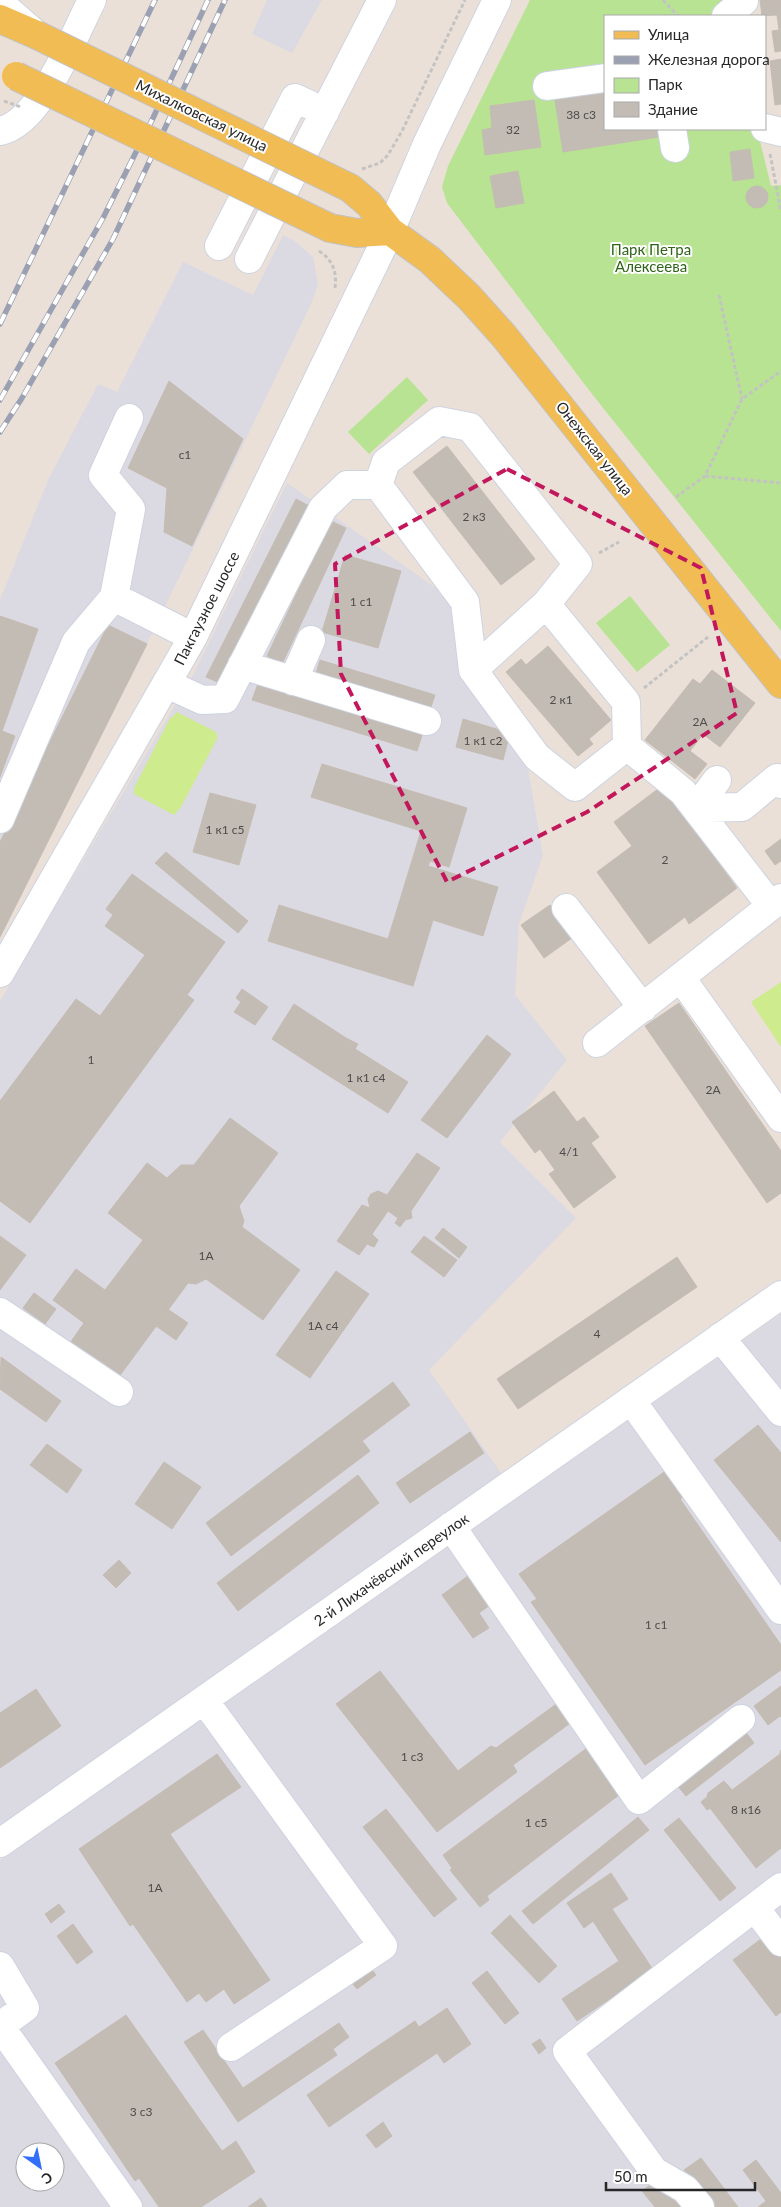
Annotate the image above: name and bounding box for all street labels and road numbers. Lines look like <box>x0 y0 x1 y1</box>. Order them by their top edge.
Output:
street label: Михалковская улица <box>133 75 271 155</box>
street label: Онежская улица <box>553 397 637 499</box>
street label: Пакгаузное шоссе <box>170 548 243 668</box>
street label: 2-й Лихачёвский переулок <box>310 1509 472 1629</box>

